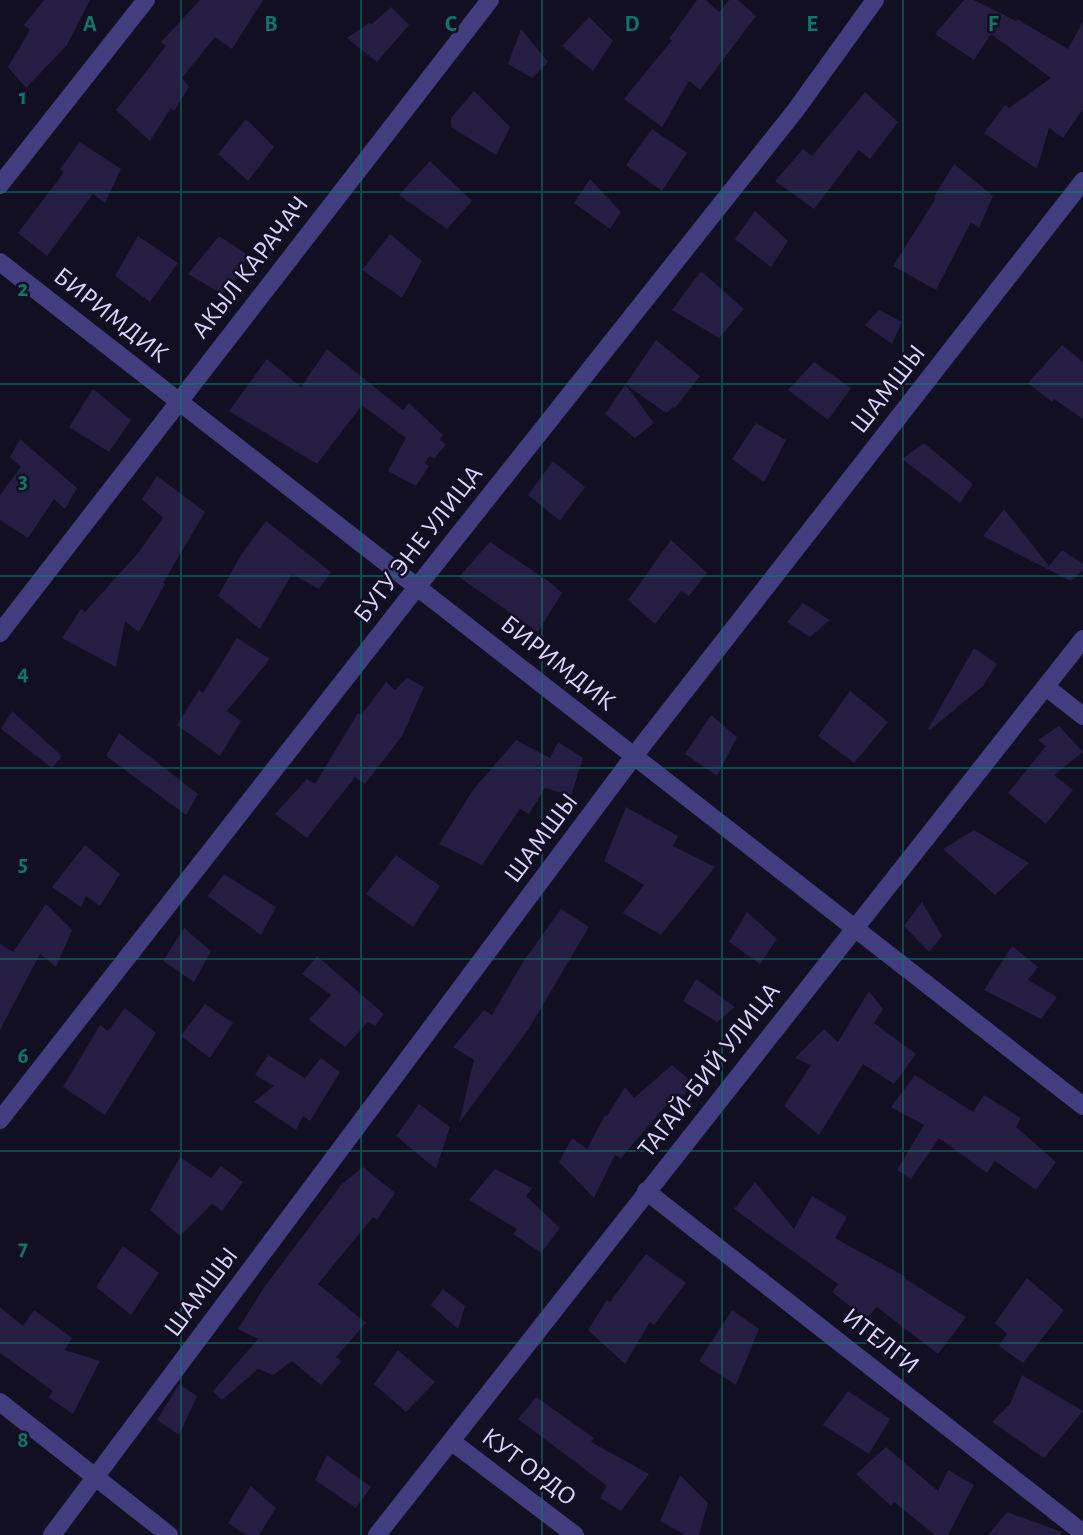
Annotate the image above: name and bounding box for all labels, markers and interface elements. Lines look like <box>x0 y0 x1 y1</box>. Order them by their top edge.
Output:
text: A <box>83 13 97 36</box>
text: B <box>264 13 278 36</box>
text: C <box>445 13 457 36</box>
text: D <box>624 13 640 36</box>
text: E <box>806 13 818 36</box>
text: F <box>988 13 999 36</box>
text: 1 <box>19 86 27 109</box>
street label: АКЫЛ КАРАЧАЧ <box>187 191 313 343</box>
street label: БИРИМДИК <box>49 262 173 368</box>
text: 2 <box>18 278 29 301</box>
street label: ШАМШЫ <box>846 340 930 438</box>
street label: БУГУ ЭНЕ УЛИЦА <box>349 460 487 628</box>
text: 3 <box>18 470 28 493</box>
street label: БИРИМДИК <box>496 610 620 716</box>
text: 4 <box>17 662 29 685</box>
street label: ШАМШЫ <box>499 788 583 888</box>
text: 5 <box>18 853 28 876</box>
street label: ТАГАЙ-БИЙ УЛИЦА <box>633 978 785 1162</box>
text: 6 <box>17 1045 29 1068</box>
text: 7 <box>18 1237 28 1260</box>
street label: ШАМШЫ <box>159 1242 243 1342</box>
street label: ИТЕЛГИ <box>838 1303 924 1379</box>
street label: КУТ ОРДО <box>477 1423 581 1511</box>
text: 8 <box>17 1429 29 1452</box>

